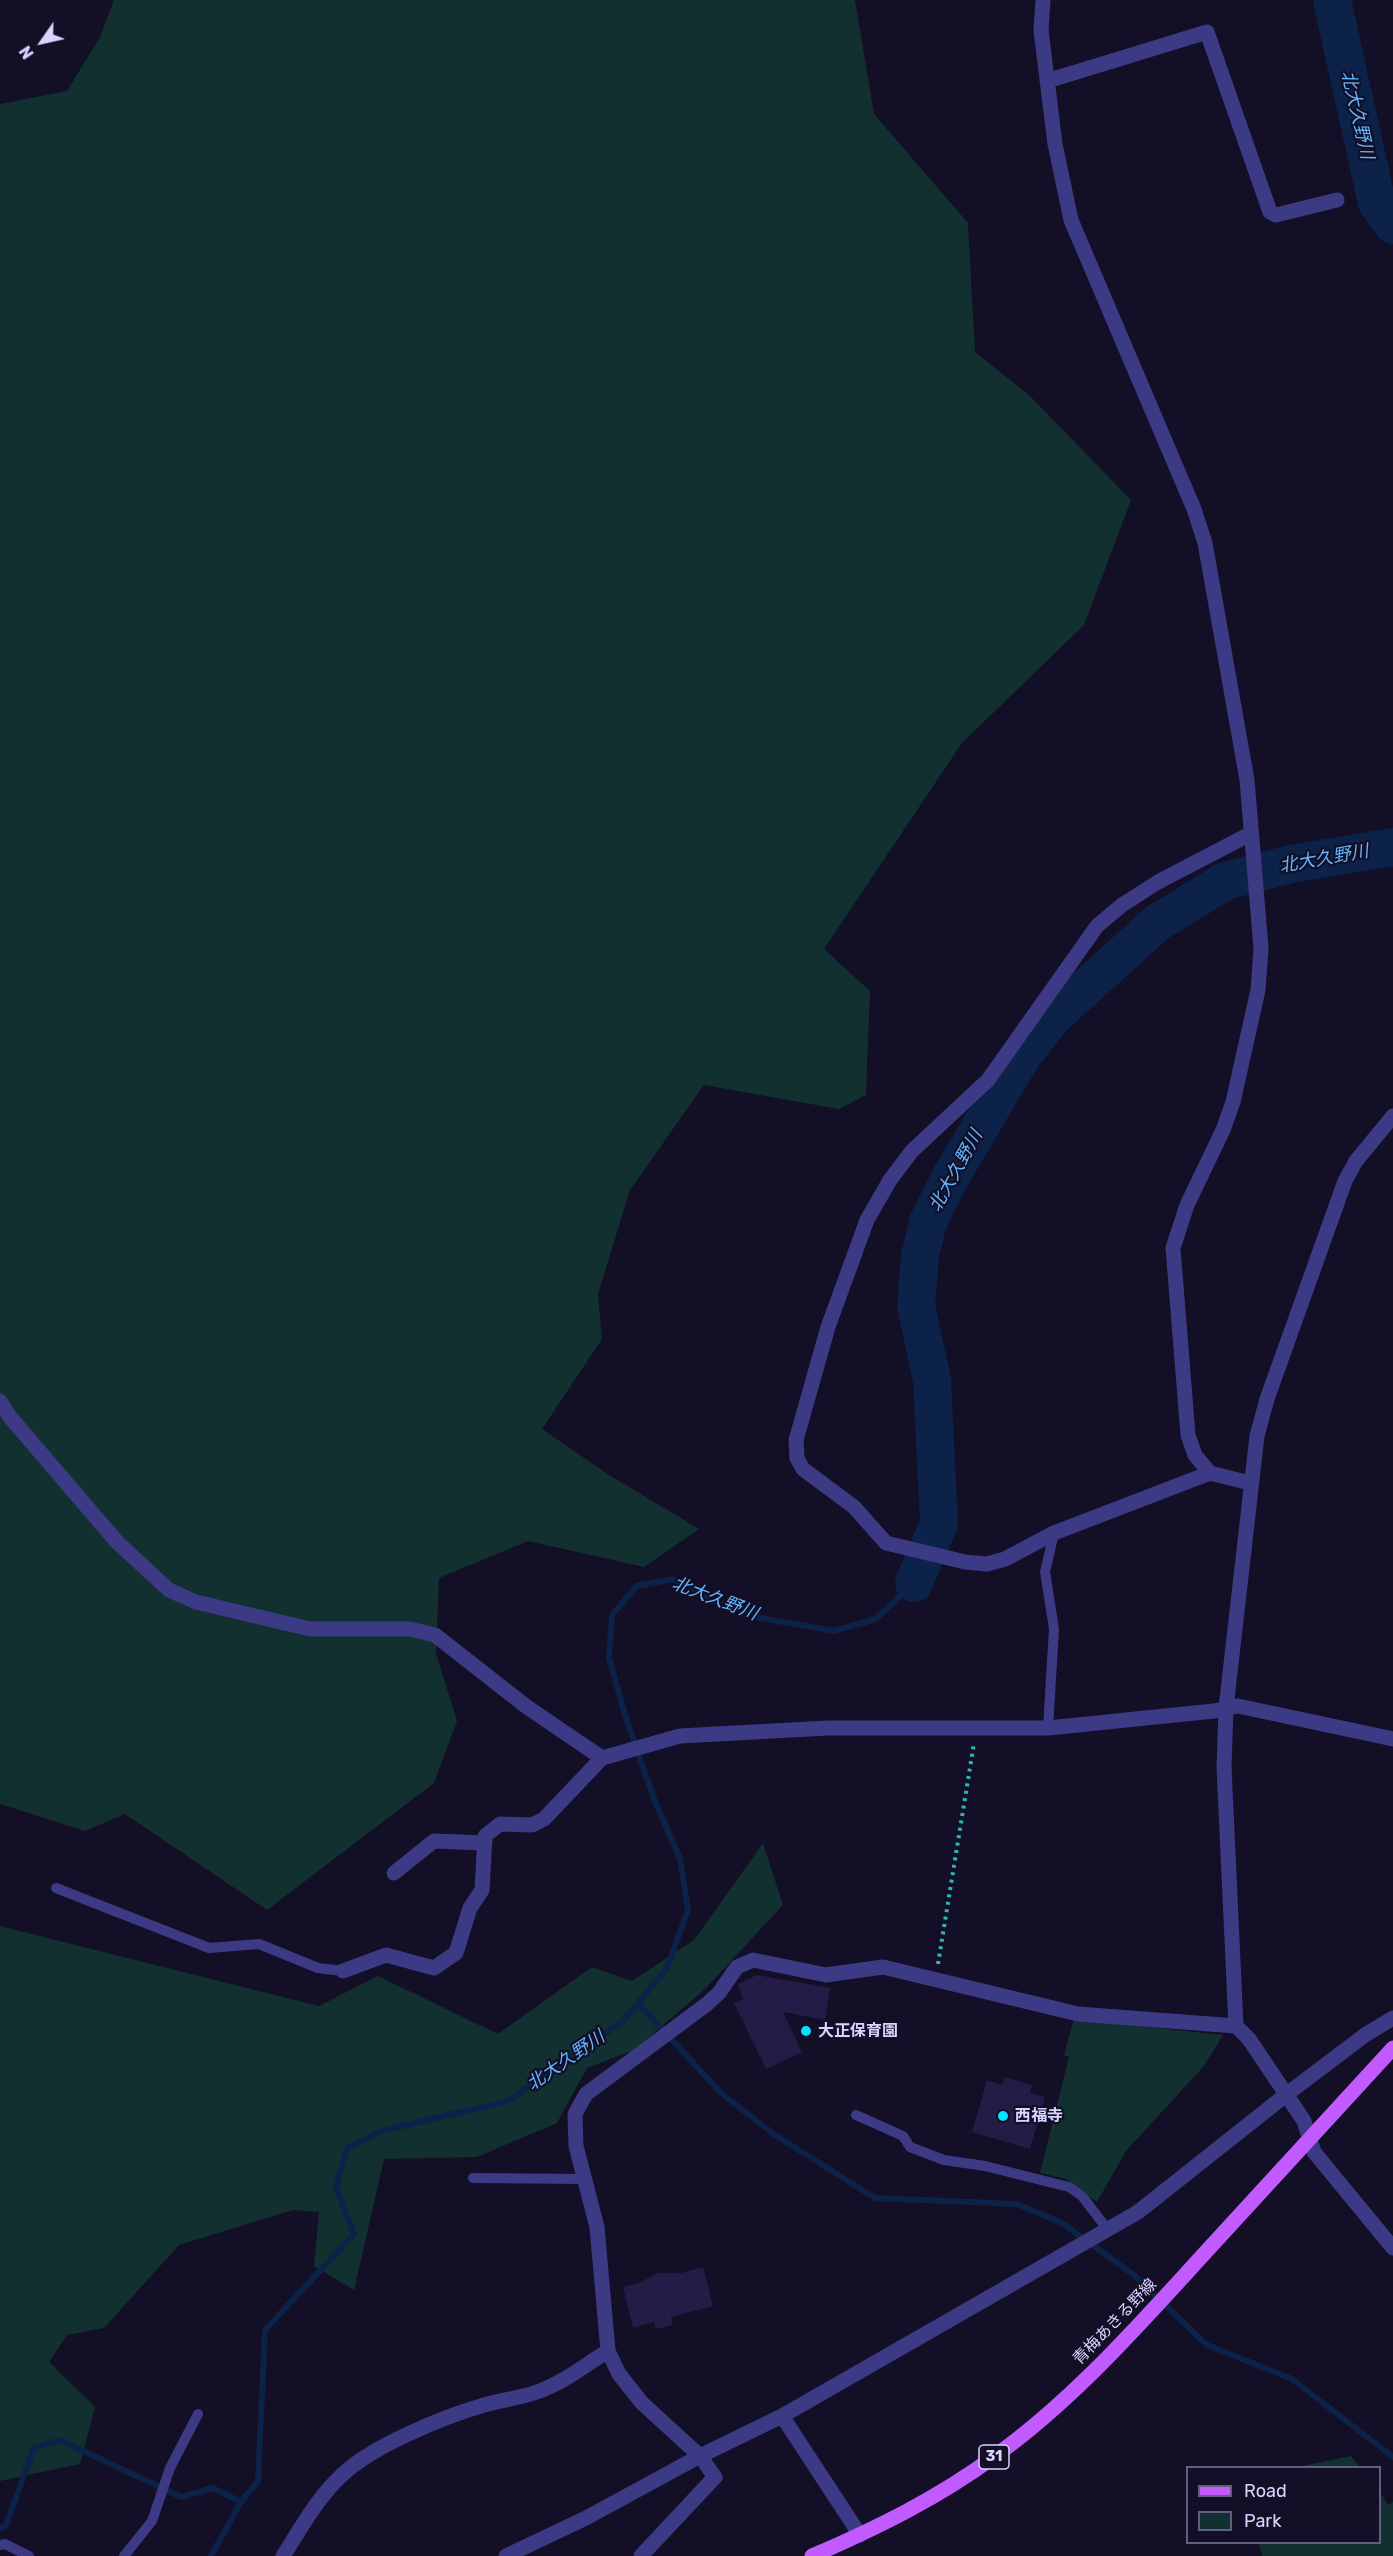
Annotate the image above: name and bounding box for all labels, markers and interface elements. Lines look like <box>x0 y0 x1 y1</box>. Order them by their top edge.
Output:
north arrow <box>12 12 72 72</box>
text: N <box>16 42 38 62</box>
water label: 北大久野川 <box>1336 69 1378 161</box>
water label: 北大久野川 <box>1278 841 1370 877</box>
water label: 北大久野川 <box>925 1126 987 1216</box>
water label: 北大久野川 <box>669 1573 761 1625</box>
place label: 大正保育園 <box>818 2021 898 2041</box>
marker: 大正保育園 <box>799 2024 813 2038</box>
water label: 北大久野川 <box>523 2026 609 2096</box>
place label: 西福寺 <box>1015 2106 1063 2126</box>
marker: 西福寺 <box>996 2109 1010 2123</box>
street label: 青梅あきる野線 <box>1069 2275 1161 2369</box>
road number: 31 <box>979 2445 1009 2469</box>
legend <box>1186 2466 1381 2544</box>
text: Road <box>1244 2480 1287 2502</box>
text: Park <box>1244 2510 1281 2532</box>

